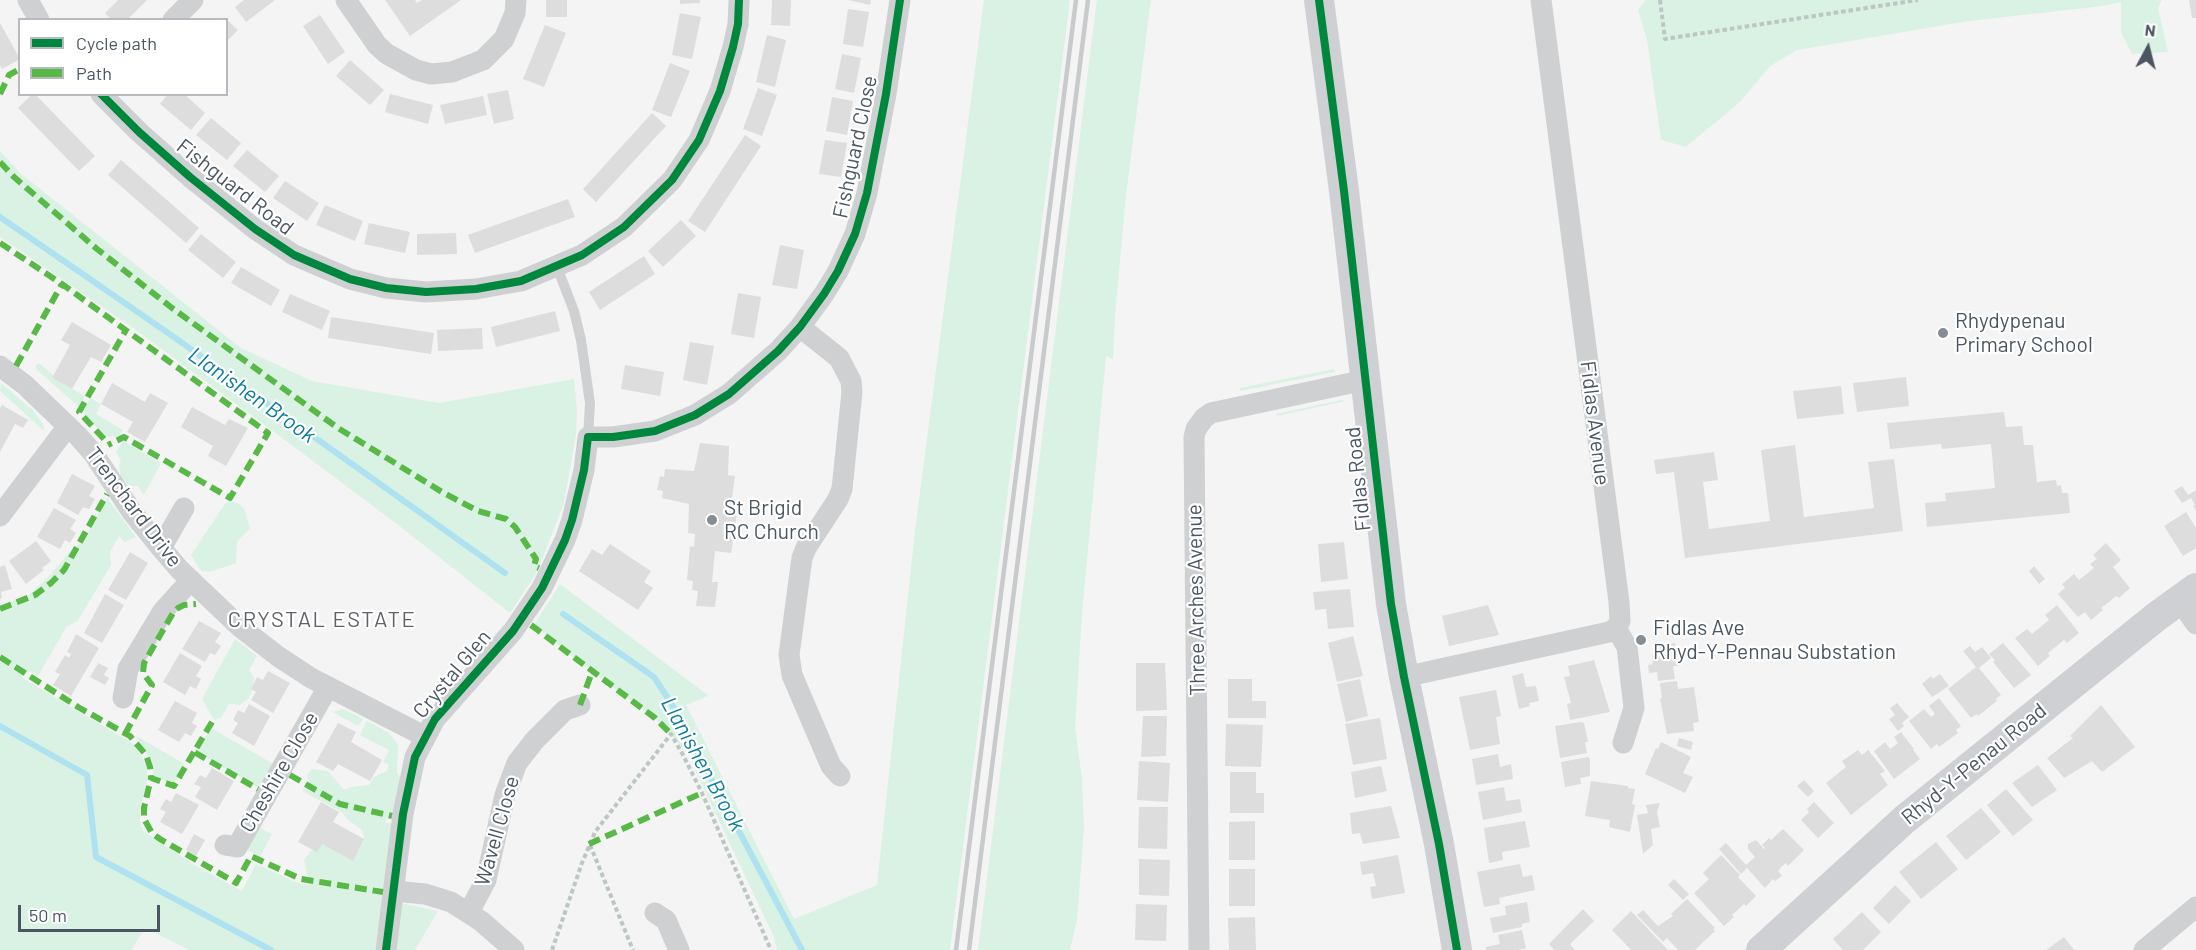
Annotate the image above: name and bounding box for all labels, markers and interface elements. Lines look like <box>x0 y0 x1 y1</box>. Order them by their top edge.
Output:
legend <box>18 18 228 96</box>
north arrow <box>2118 18 2178 78</box>
text: N <box>2144 20 2157 40</box>
text: Cycle path <box>76 32 157 54</box>
text: Path <box>76 62 112 84</box>
street label: Fishguard Close <box>828 73 882 221</box>
street label: Fishguard Road <box>171 133 299 241</box>
place label: Rhydypenau Primary School <box>1955 308 2093 358</box>
marker: Rhydypenau Primary School <box>1936 326 1950 340</box>
water label: Llanishen Brook <box>183 341 321 449</box>
street label: Fidlas Avenue <box>1575 359 1615 487</box>
street label: Fidlas Road <box>1340 425 1376 533</box>
street label: Trenchard Drive <box>81 442 187 572</box>
place label: St Brigid RC Church <box>724 495 819 545</box>
street label: Three Arches Avenue <box>1182 504 1210 696</box>
marker: St Brigid RC Church <box>705 513 719 527</box>
district label: CRYSTAL ESTATE <box>228 607 416 633</box>
place label: Fidlas Ave Rhyd-Y-Pennau Substation <box>1653 615 1896 665</box>
street label: Crystal Glen <box>408 625 496 723</box>
marker: Fidlas Ave Rhyd-Y-Pennau Substation <box>1634 633 1648 647</box>
water label: Llanishen Brook <box>655 692 751 836</box>
street label: Rhyd-Y-Penau Road <box>1896 698 2052 830</box>
street label: Cheshire Close <box>234 707 324 837</box>
street label: Wavell Close <box>469 773 525 889</box>
scale bar <box>21 893 164 931</box>
text: 50 m <box>29 904 67 926</box>

